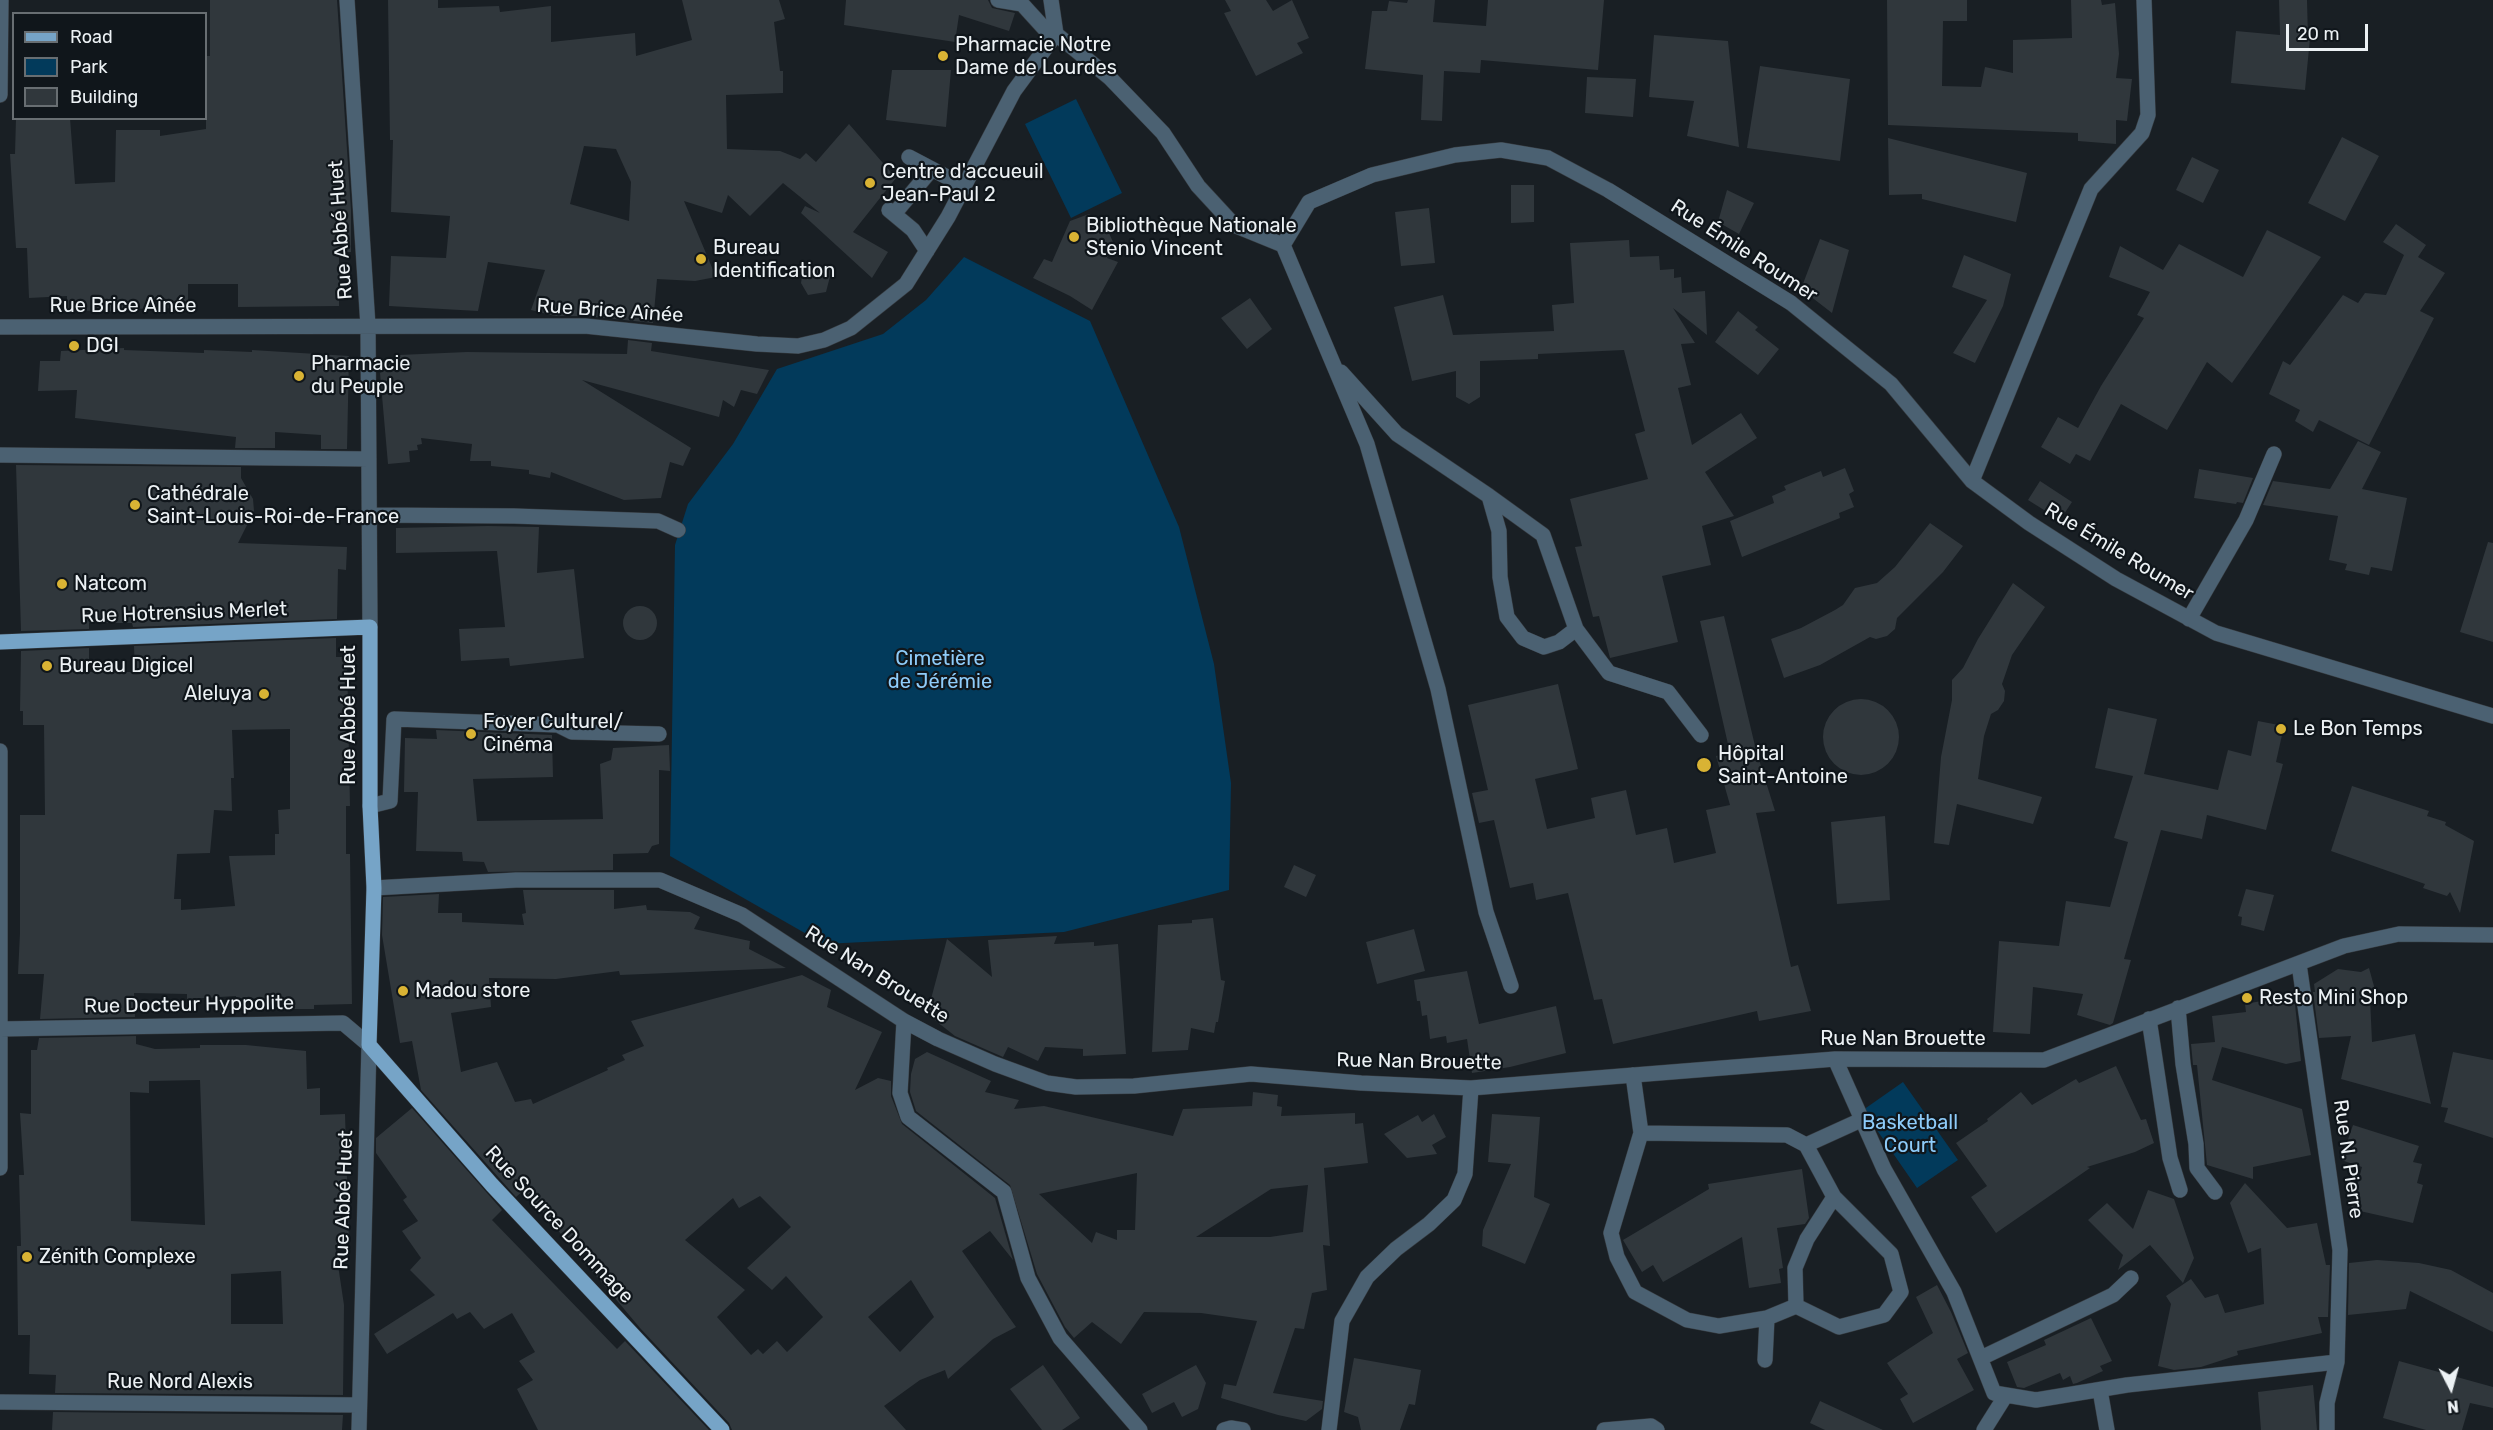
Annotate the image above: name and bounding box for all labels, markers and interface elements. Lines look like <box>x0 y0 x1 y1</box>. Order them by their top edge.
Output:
legend <box>12 12 207 120</box>
scale bar <box>2289 12 2372 50</box>
text: 20 m <box>2297 23 2339 45</box>
text: Road <box>70 26 113 48</box>
place label: Pharmacie Notre Dame de Lourdes <box>955 33 1117 80</box>
marker: Pharmacie Notre Dame de Lourdes <box>936 49 950 63</box>
text: Park <box>70 56 107 78</box>
text: Building <box>70 86 138 108</box>
street label: Rue Abbé Huet <box>324 159 358 301</box>
place label: Centre d'accueuil Jean-Paul 2 <box>882 160 1044 207</box>
marker: Centre d'accueuil Jean-Paul 2 <box>863 176 877 190</box>
street label: Rue Émile Roumer <box>1666 195 1822 307</box>
place label: Bibliothèque Nationale Stenio Vincent <box>1086 214 1297 261</box>
marker: Bibliothèque Nationale Stenio Vincent <box>1067 230 1081 244</box>
place label: Bureau Identification <box>713 236 835 283</box>
marker: Bureau Identification <box>694 252 708 266</box>
street label: Rue Brice Aînée <box>50 294 196 318</box>
street label: Rue Brice Aînée <box>536 294 684 328</box>
place label: DGI <box>86 334 119 358</box>
marker: DGI <box>67 339 81 353</box>
place label: Pharmacie du Peuple <box>311 352 411 399</box>
marker: Pharmacie du Peuple <box>292 369 306 383</box>
place label: Cathédrale Saint-Louis-Roi-de-France <box>147 482 399 529</box>
marker: Cathédrale Saint-Louis-Roi-de-France <box>128 498 142 512</box>
street label: Rue Émile Roumer <box>2040 498 2198 606</box>
place label: Natcom <box>74 572 147 596</box>
marker: Natcom <box>55 577 69 591</box>
street label: Rue Hotrensius Merlet <box>81 597 287 629</box>
street label: Rue Abbé Huet <box>337 645 361 785</box>
park label: Cimetière de Jérémie <box>888 647 992 694</box>
place label: Bureau Digicel <box>59 654 193 678</box>
marker: Bureau Digicel <box>40 659 54 673</box>
place label: Aleluya <box>184 682 252 706</box>
marker: Aleluya <box>257 687 271 701</box>
place label: Foyer Culturel/ Cinéma <box>483 710 623 757</box>
place label: Le Bon Temps <box>2293 717 2423 741</box>
marker: Le Bon Temps <box>2274 722 2288 736</box>
marker: Foyer Culturel/ Cinéma <box>464 727 478 741</box>
place label: Hôpital Saint-Antoine <box>1718 742 1848 789</box>
marker: Hôpital Saint-Antoine <box>1695 756 1713 774</box>
street label: Rue Nan Brouette <box>800 921 954 1029</box>
place label: Madou store <box>415 979 530 1003</box>
marker: Madou store <box>396 984 410 998</box>
place label: Resto Mini Shop <box>2259 986 2408 1010</box>
street label: Rue Docteur Hyppolite <box>84 991 294 1019</box>
marker: Resto Mini Shop <box>2240 991 2254 1005</box>
street label: Rue Nan Brouette <box>1820 1027 1986 1051</box>
street label: Rue Nan Brouette <box>1336 1049 1502 1075</box>
street label: Rue N. Pierre <box>2328 1098 2368 1220</box>
park label: Basketball Court <box>1862 1111 1958 1158</box>
street label: Rue Abbé Huet <box>330 1130 358 1270</box>
street label: Rue Source Dommage <box>480 1141 638 1309</box>
place label: Zénith Complexe <box>39 1245 196 1269</box>
marker: Zénith Complexe <box>20 1250 34 1264</box>
north arrow <box>2421 1358 2481 1418</box>
street label: Rue Nord Alexis <box>107 1370 253 1394</box>
text: N <box>2446 1396 2460 1416</box>

